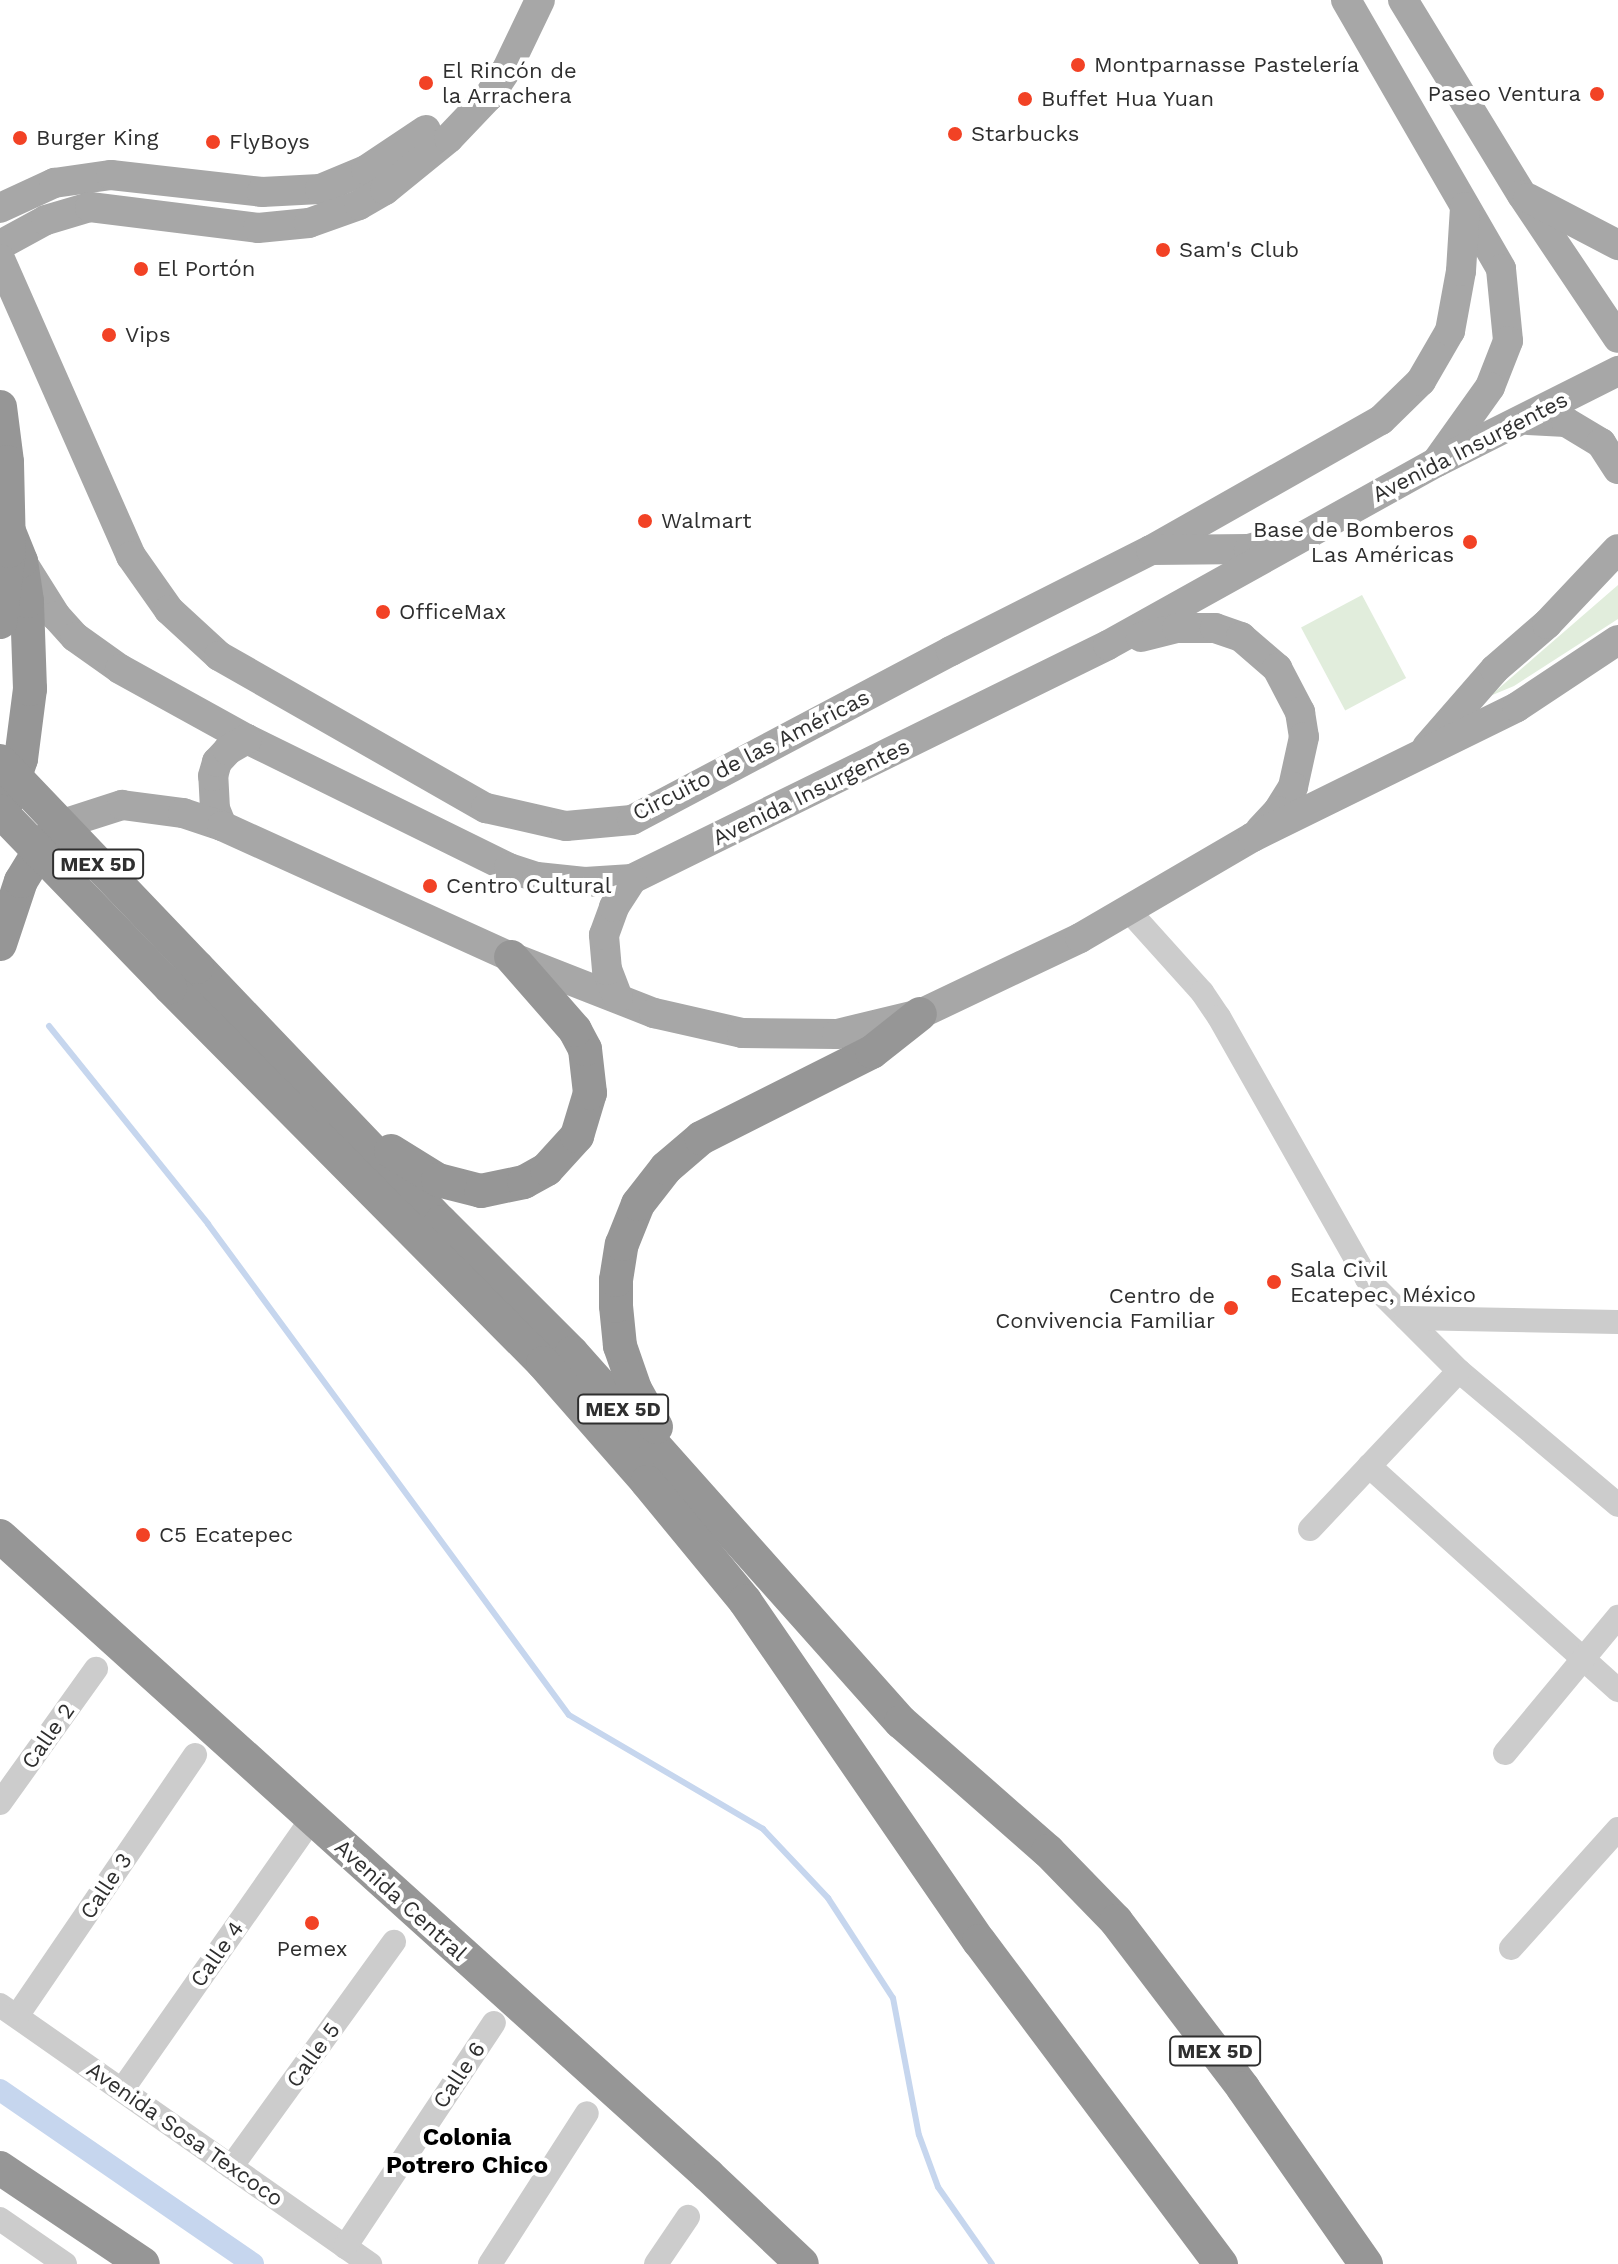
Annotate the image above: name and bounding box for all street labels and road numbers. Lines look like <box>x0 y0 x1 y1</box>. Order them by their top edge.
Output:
street label: Avenida Insurgentes <box>1368 386 1572 508</box>
street label: Circuito de las Américas <box>628 684 874 826</box>
street label: Avenida Insurgentes <box>708 733 914 851</box>
road number: MEX 5D <box>52 848 144 880</box>
road number: MEX 5D <box>577 1393 669 1425</box>
street label: Calle 2 <box>16 1698 80 1774</box>
street label: Avenida Central <box>329 1833 473 1967</box>
street label: Calle 3 <box>74 1848 138 1924</box>
street label: Calle 4 <box>185 1916 249 1992</box>
street label: Calle 5 <box>281 2017 345 2093</box>
road number: MEX 5D <box>1169 2035 1261 2067</box>
street label: Calle 6 <box>427 2037 491 2113</box>
street label: Avenida Sosa Texcoco <box>81 2056 289 2212</box>

